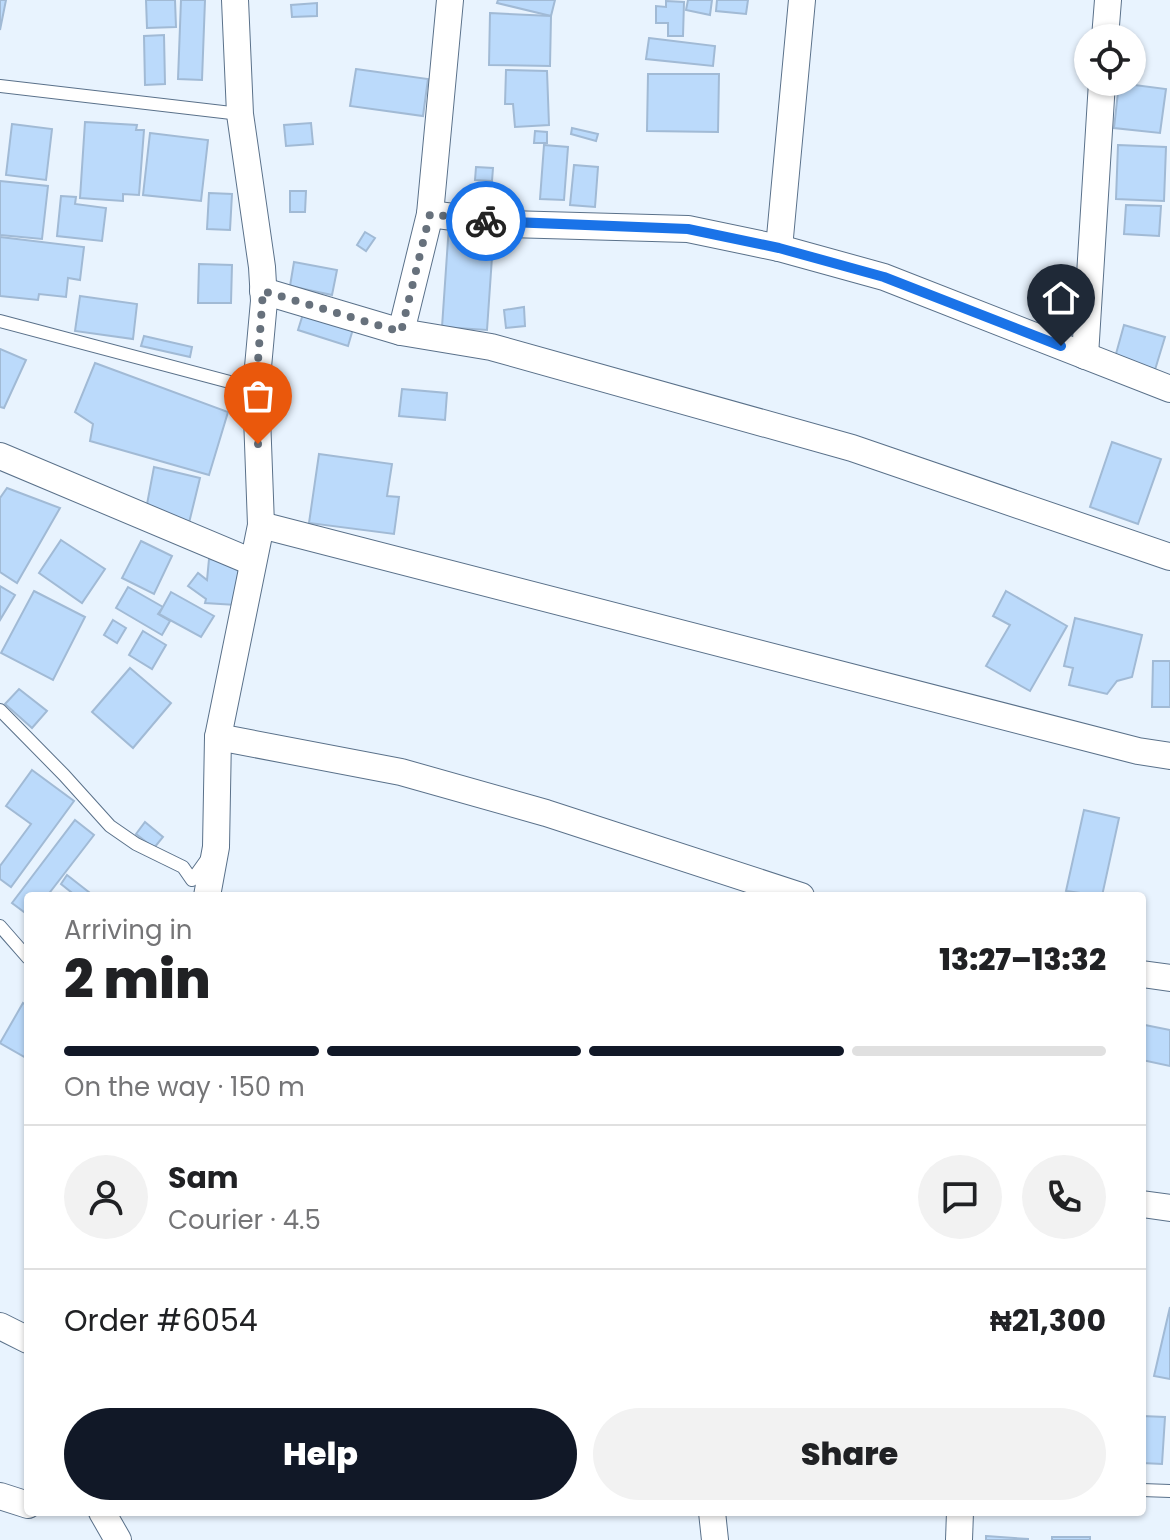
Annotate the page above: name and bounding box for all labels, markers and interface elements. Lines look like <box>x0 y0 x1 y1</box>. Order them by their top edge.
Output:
map controls <box>1074 24 1146 96</box>
button: locate <box>1074 24 1146 96</box>
courier <box>446 181 526 261</box>
icon: bike <box>464 199 508 243</box>
pin <box>1027 264 1095 346</box>
icon: home <box>1039 276 1083 320</box>
pin <box>224 362 292 444</box>
icon: bag <box>236 374 280 418</box>
text: Arriving in <box>64 912 193 948</box>
text: 13:27–13:32 <box>939 938 1106 981</box>
text: 2 min <box>64 943 211 1016</box>
text: On the way · 150 m <box>64 1069 305 1105</box>
button: person <box>64 1155 148 1239</box>
button: chat <box>918 1155 1002 1239</box>
button: phone <box>1022 1155 1106 1239</box>
text: Sam <box>168 1156 239 1199</box>
text: Courier · 4.5 <box>168 1202 321 1238</box>
text: Order #6054 <box>64 1299 258 1342</box>
text: ₦21,300 <box>990 1299 1106 1342</box>
button: Help <box>64 1408 577 1500</box>
button: Share <box>593 1408 1106 1500</box>

